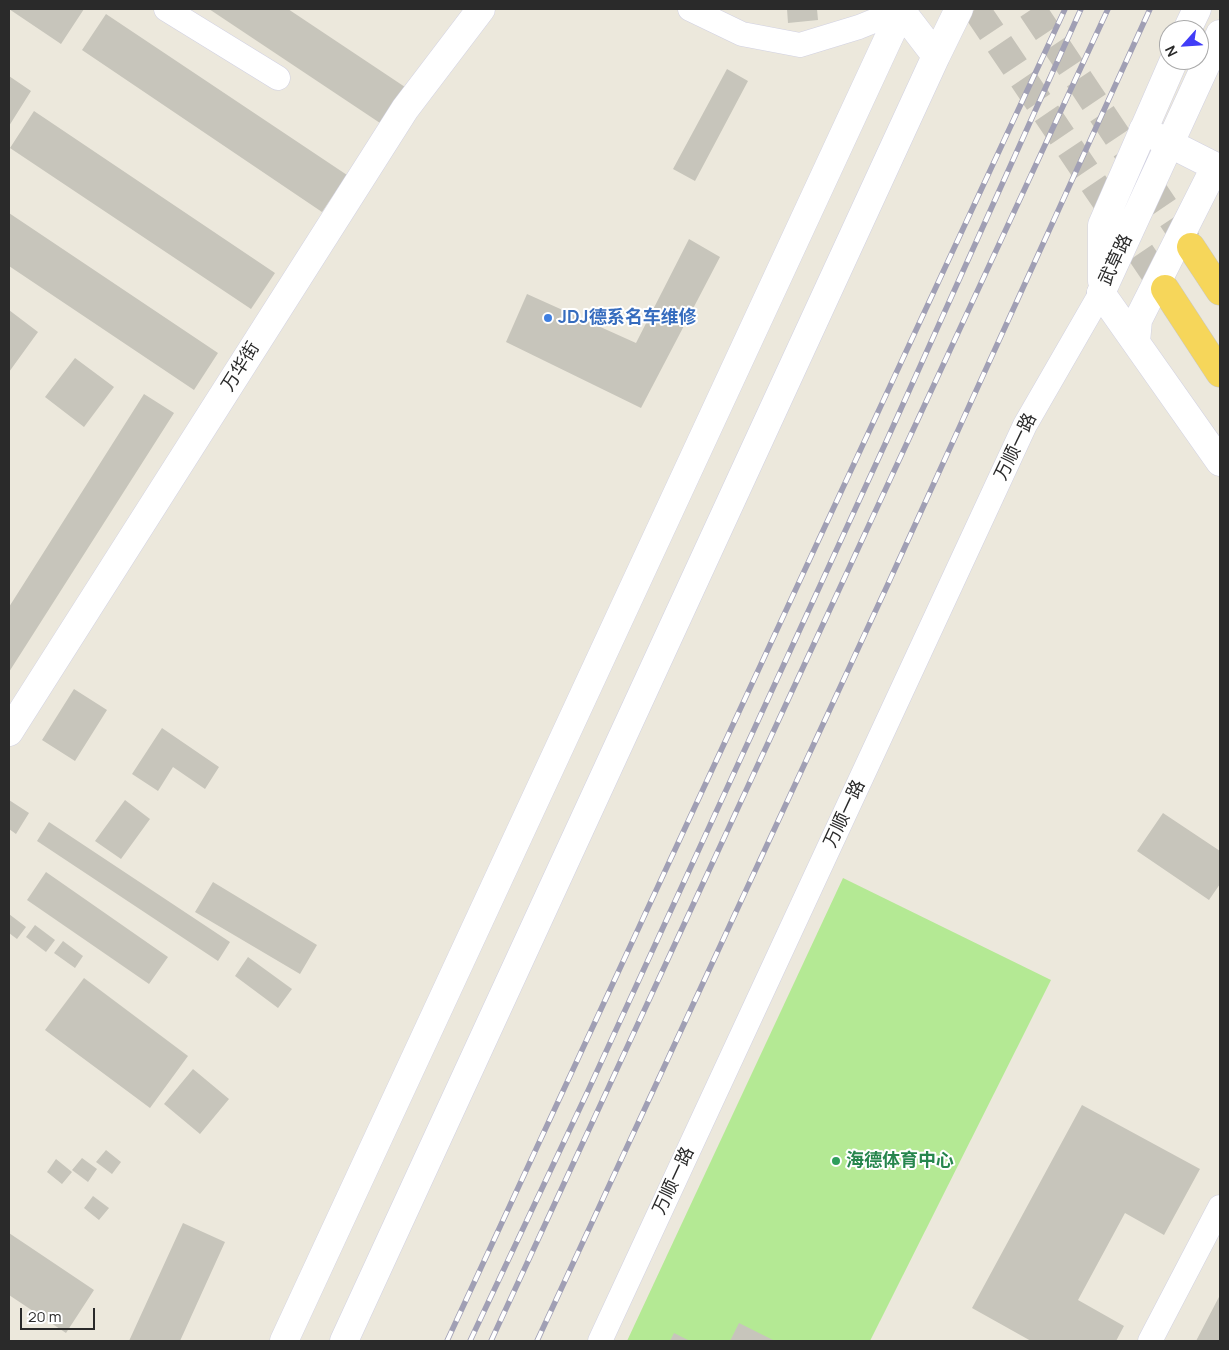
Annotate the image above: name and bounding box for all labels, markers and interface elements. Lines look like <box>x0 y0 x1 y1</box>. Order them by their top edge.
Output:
north arrow <box>1159 20 1209 70</box>
text: N <box>1160 43 1182 60</box>
street label: 武草路 <box>1095 231 1137 289</box>
place label: JDJ德系名车维修 <box>558 307 697 329</box>
marker: JDJ德系名车维修 <box>542 312 554 324</box>
street label: 万华街 <box>218 338 264 396</box>
street label: 万顺一路 <box>991 410 1041 484</box>
street label: 万顺一路 <box>820 777 870 851</box>
street label: 万顺一路 <box>649 1144 699 1218</box>
place label: 海德体育中心 <box>846 1150 954 1172</box>
marker: 海德体育中心 <box>830 1155 842 1167</box>
scale bar <box>22 1298 98 1330</box>
text: 20 m <box>28 1306 61 1327</box>

